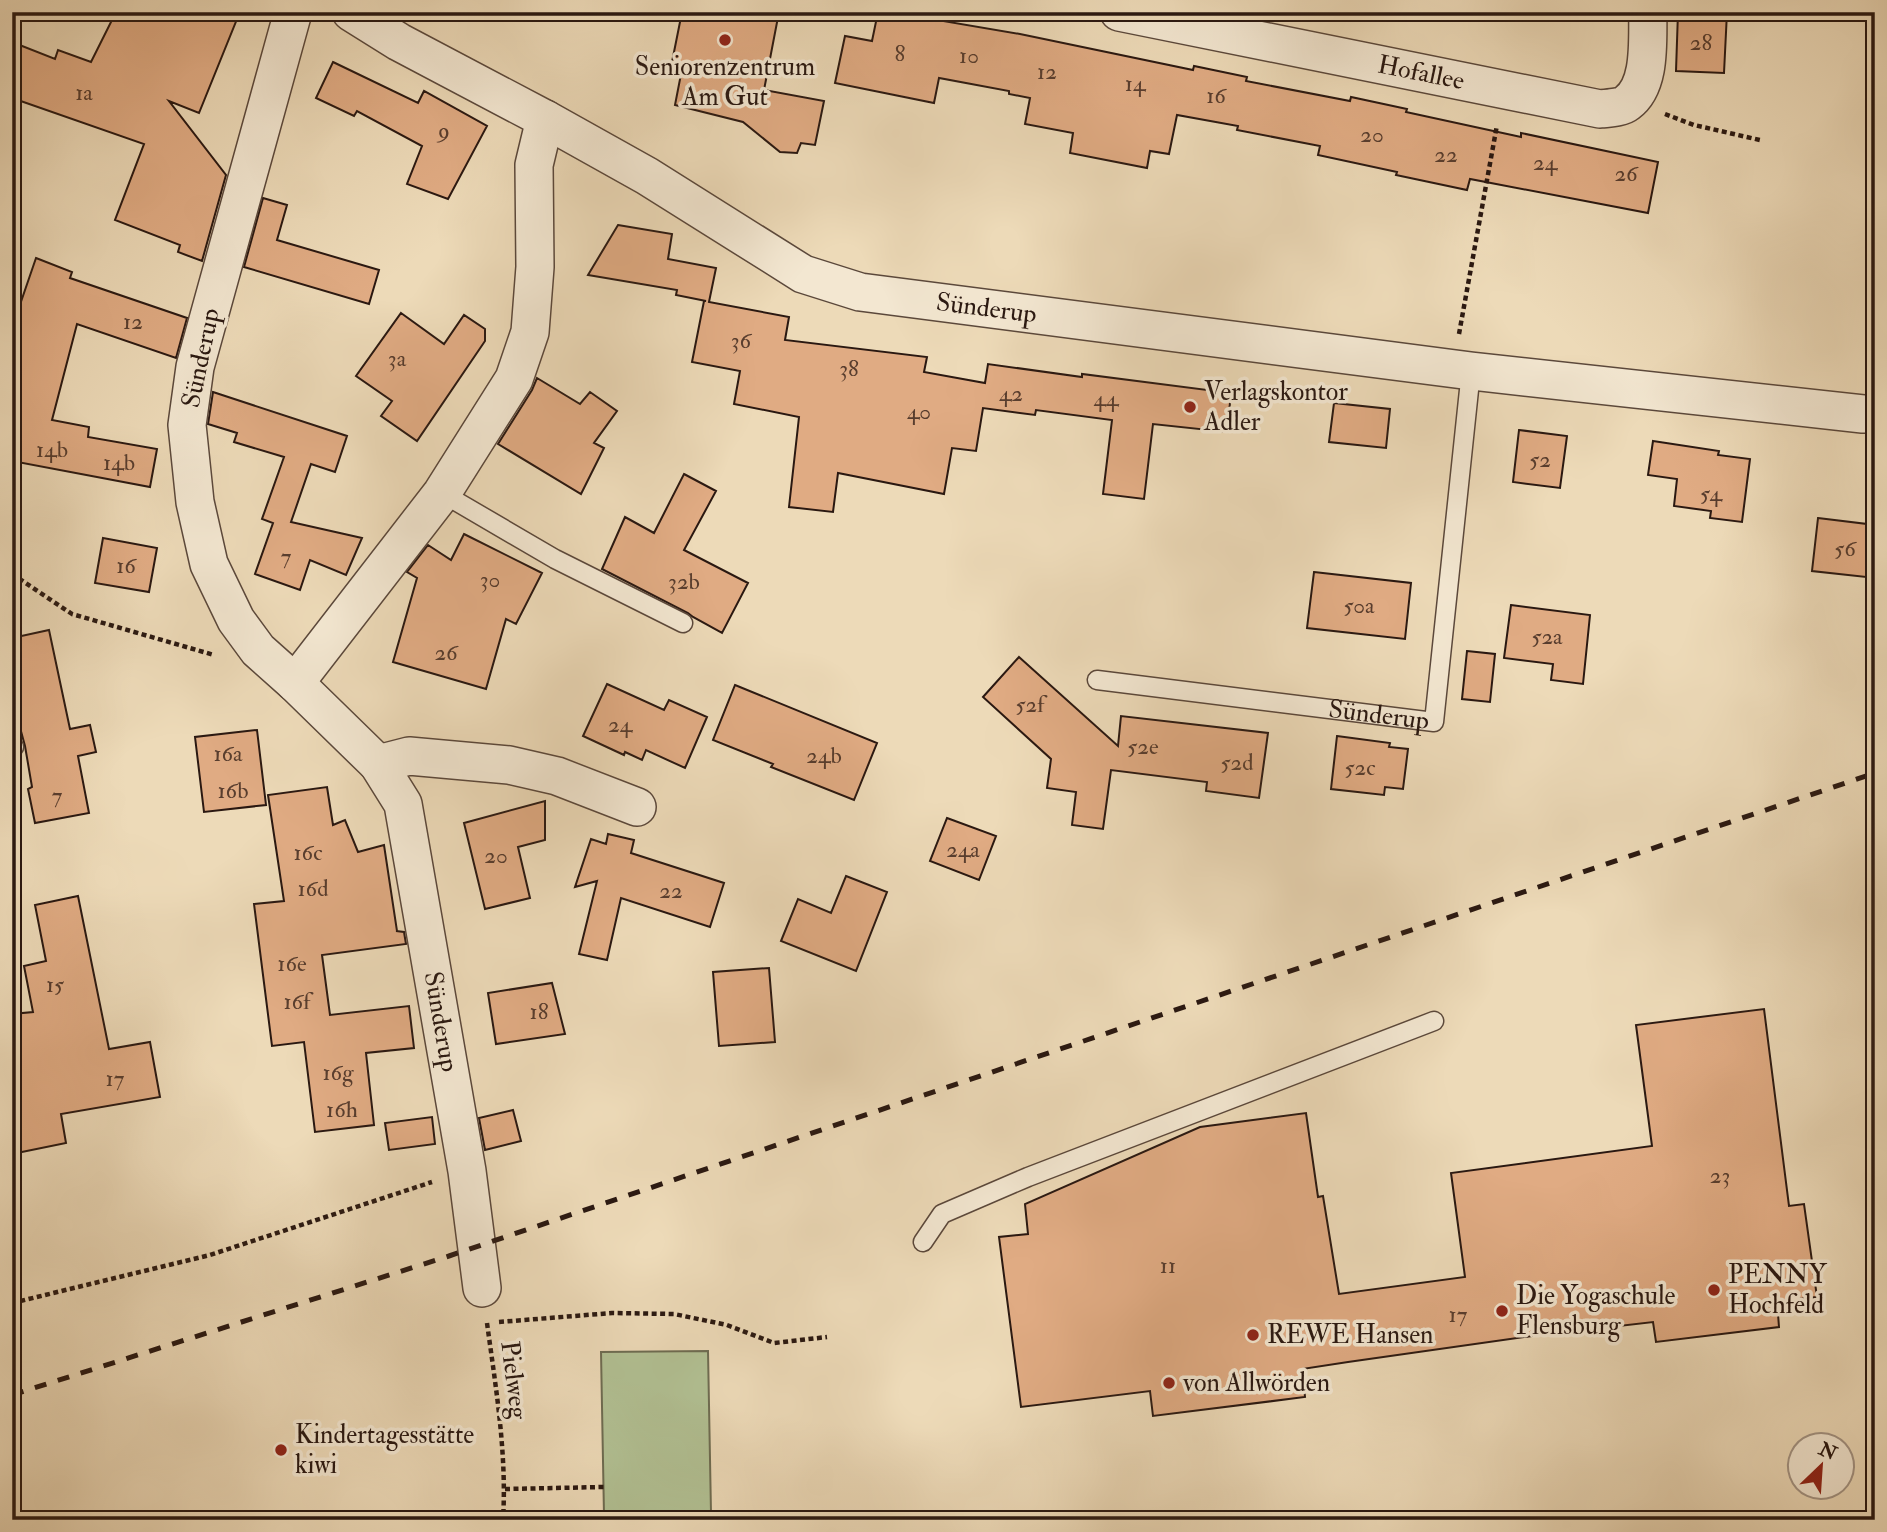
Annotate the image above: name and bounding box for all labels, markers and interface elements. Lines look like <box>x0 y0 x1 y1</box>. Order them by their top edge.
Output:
house number: 28 <box>1690 28 1712 57</box>
marker: Seniorenzentrum Am Gut <box>717 32 733 48</box>
house number: 8 <box>895 39 906 68</box>
house number: 10 <box>959 41 979 70</box>
street label: Hofallee <box>1375 49 1467 97</box>
place label: Seniorenzentrum Am Gut <box>635 51 815 113</box>
house number: 12 <box>1037 57 1057 86</box>
house number: 14 <box>1125 69 1147 98</box>
house number: 1a <box>75 78 93 107</box>
house number: 16 <box>1206 81 1227 110</box>
house number: 9 <box>436 116 450 145</box>
house number: 20 <box>1360 120 1384 149</box>
house number: 22 <box>1434 140 1458 169</box>
house number: 24 <box>1533 148 1559 177</box>
house number: 26 <box>1614 159 1639 188</box>
street label: Sünderup <box>934 286 1039 332</box>
street label: Sünderup <box>175 305 228 411</box>
house number: 12 <box>123 307 143 336</box>
house number: 36 <box>731 326 753 355</box>
house number: 3a <box>388 344 407 373</box>
house number: 38 <box>839 354 859 383</box>
place label: Verlagskontor Adler <box>1203 376 1348 438</box>
house number: 42 <box>999 379 1023 408</box>
house number: 44 <box>1094 384 1120 413</box>
house number: 40 <box>907 397 931 426</box>
marker: Verlagskontor Adler <box>1182 399 1198 415</box>
house number: 14b <box>36 435 68 464</box>
house number: 52 <box>1529 445 1551 474</box>
house number: 14b <box>103 448 135 477</box>
house number: 54 <box>1700 479 1724 508</box>
house number: 56 <box>1834 534 1857 563</box>
house number: 7 <box>281 542 292 571</box>
house number: 16 <box>116 551 137 580</box>
house number: 30 <box>480 565 500 594</box>
house number: 32b <box>668 567 700 596</box>
house number: 50a <box>1343 591 1375 620</box>
house number: 52a <box>1531 622 1563 651</box>
house number: 26 <box>434 638 459 667</box>
house number: 52f <box>1015 690 1048 719</box>
street label: Sünderup <box>1327 693 1431 738</box>
house number: 24 <box>608 710 634 739</box>
house number: 52e <box>1127 732 1159 761</box>
house number: 16a <box>213 739 243 768</box>
house number: 24b <box>806 741 842 770</box>
house number: 52d <box>1221 748 1254 777</box>
house number: 52c <box>1345 753 1375 782</box>
house number: 16b <box>218 776 249 805</box>
house number: 7 <box>52 781 63 810</box>
house number: 24a <box>946 835 980 864</box>
house number: 16c <box>294 838 322 867</box>
house number: 20 <box>484 841 508 870</box>
house number: 16d <box>297 874 329 903</box>
house number: 22 <box>659 876 683 905</box>
house number: 16e <box>277 949 307 978</box>
street label: Sünderup <box>417 969 465 1075</box>
house number: 15 <box>46 970 64 999</box>
house number: 16f <box>283 987 314 1016</box>
house number: 18 <box>529 997 549 1026</box>
house number: 16g <box>322 1058 354 1087</box>
house number: 17 <box>106 1064 125 1093</box>
house number: 16h <box>326 1095 358 1124</box>
house number: 23 <box>1710 1161 1730 1190</box>
house number: 11 <box>1160 1251 1176 1280</box>
place label: PENNY Hochfeld <box>1728 1259 1828 1321</box>
place label: Die Yogaschule Flensburg <box>1516 1280 1676 1342</box>
marker: PENNY Hochfeld <box>1706 1282 1722 1298</box>
house number: 17 <box>1449 1300 1468 1329</box>
marker: Die Yogaschule Flensburg <box>1494 1303 1510 1319</box>
place label: REWE Hansen <box>1267 1319 1433 1351</box>
marker: REWE Hansen <box>1245 1327 1261 1343</box>
street label: Pielweg <box>493 1339 535 1422</box>
place label: von Allwörden <box>1182 1367 1330 1399</box>
marker: von Allwörden <box>1161 1375 1177 1391</box>
place label: Kindertagesstätte kiwi <box>295 1419 474 1481</box>
north arrow <box>1786 1430 1856 1500</box>
text: N <box>1814 1437 1841 1466</box>
marker: Kindertagesstätte kiwi <box>273 1442 289 1458</box>

